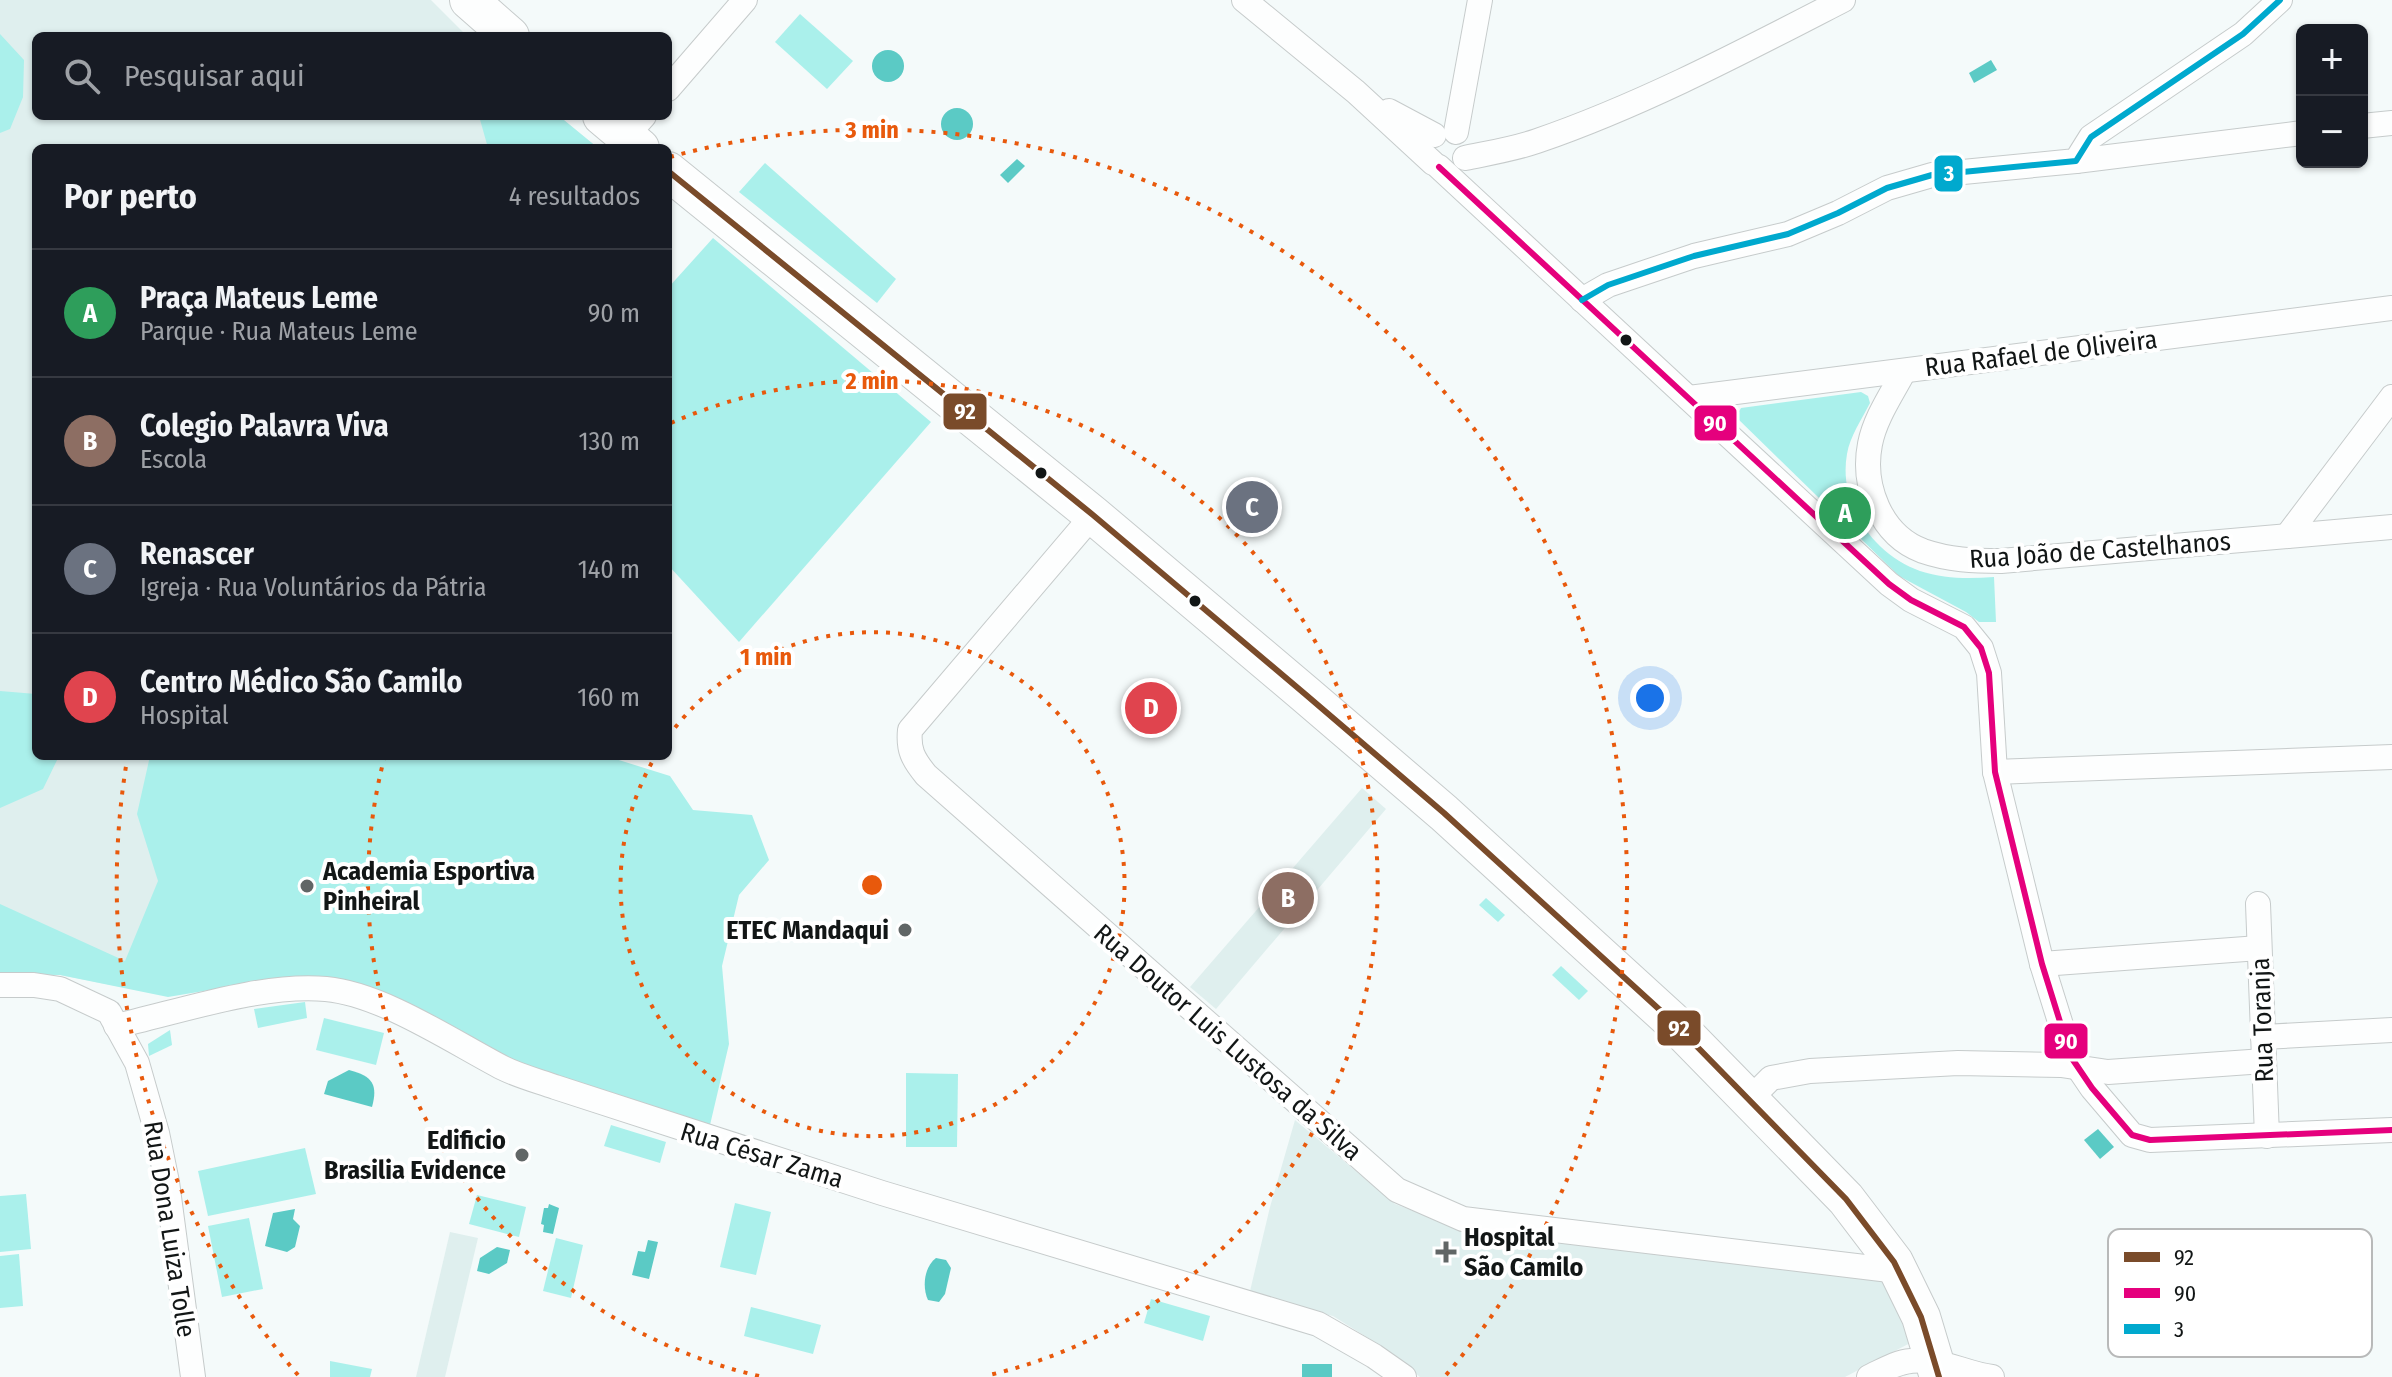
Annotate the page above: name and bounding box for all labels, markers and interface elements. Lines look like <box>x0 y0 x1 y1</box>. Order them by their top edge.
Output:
map controls <box>2296 24 2368 168</box>
button: + <box>2296 24 2368 96</box>
search box <box>32 32 672 120</box>
icon: search <box>60 54 104 98</box>
text: Pesquisar aqui <box>124 58 305 94</box>
button: − <box>2296 96 2368 168</box>
text: 3 min <box>844 116 899 144</box>
line badge: 3 <box>1933 154 1964 193</box>
text: 3 <box>1943 160 1954 187</box>
text: Por perto <box>64 176 197 217</box>
text: 4 resultados <box>509 181 640 212</box>
text: Praça Mateus Leme <box>140 280 378 316</box>
text: A <box>83 298 97 329</box>
text: 90 m <box>588 298 640 329</box>
text: Parque · Rua Mateus Leme <box>140 316 418 347</box>
street label: Rua Rafael de Oliveira <box>1923 324 2159 383</box>
unlabelled marker <box>1618 332 1634 348</box>
text: 2 min <box>844 367 899 395</box>
line badge: 92 <box>942 392 988 431</box>
text: 92 <box>954 398 976 425</box>
line badge: 90 <box>1693 404 1738 442</box>
text: Colegio Palavra Viva <box>140 408 389 444</box>
text: 90 <box>1703 410 1727 437</box>
text: B <box>83 426 97 457</box>
text: 130 m <box>578 426 640 457</box>
text: Escola <box>140 444 207 475</box>
unlabelled marker <box>1033 465 1049 481</box>
pin: C <box>1226 477 1278 537</box>
pin: A <box>1819 483 1871 543</box>
street label: Rua João de Castelhanos <box>1968 526 2232 575</box>
text: Renascer <box>140 536 254 572</box>
text: C <box>83 554 97 585</box>
text: 140 m <box>578 554 640 585</box>
text: Igreja · Rua Voluntários da Pátria <box>140 572 487 603</box>
unlabelled marker <box>1187 593 1203 609</box>
text: 1 min <box>740 643 792 671</box>
text: Centro Médico São Camilo <box>140 664 462 700</box>
pin: D <box>1125 678 1177 738</box>
your location <box>1630 678 1670 718</box>
text: D <box>82 682 98 713</box>
text: 160 m <box>577 682 640 713</box>
text: Hospital <box>140 700 229 731</box>
place label: Academia Esportiva Pinheiral <box>322 856 535 917</box>
pin: B <box>1262 868 1314 928</box>
centre of rings <box>858 871 886 899</box>
marker: Academia Esportiva Pinheiral <box>298 877 316 895</box>
place label: ETEC Mandaqui <box>726 915 889 946</box>
street label: Rua Doutor Luis Lustosa da Silva <box>1087 918 1368 1167</box>
marker: ETEC Mandaqui <box>896 921 914 939</box>
street label: Rua Toranja <box>2245 957 2280 1083</box>
line badge: 92 <box>1656 1009 1702 1047</box>
text: 92 <box>1668 1015 1690 1042</box>
line badge: 90 <box>2043 1022 2089 1060</box>
text: 90 <box>2054 1028 2078 1055</box>
street label: Rua César Zama <box>677 1116 847 1195</box>
street label: Rua Dona Luiza Tolle <box>137 1119 202 1340</box>
place label: Edificio Brasilia Evidence <box>324 1125 506 1186</box>
marker: Edificio Brasilia Evidence <box>513 1146 531 1164</box>
place label: Hospital São Camilo <box>1464 1222 1584 1283</box>
legend <box>2108 1229 2372 1357</box>
marker: Hospital São Camilo <box>1435 1241 1457 1263</box>
text: 92 <box>2174 1244 2194 1271</box>
text: 90 <box>2174 1280 2196 1307</box>
text: 3 <box>2174 1316 2184 1343</box>

